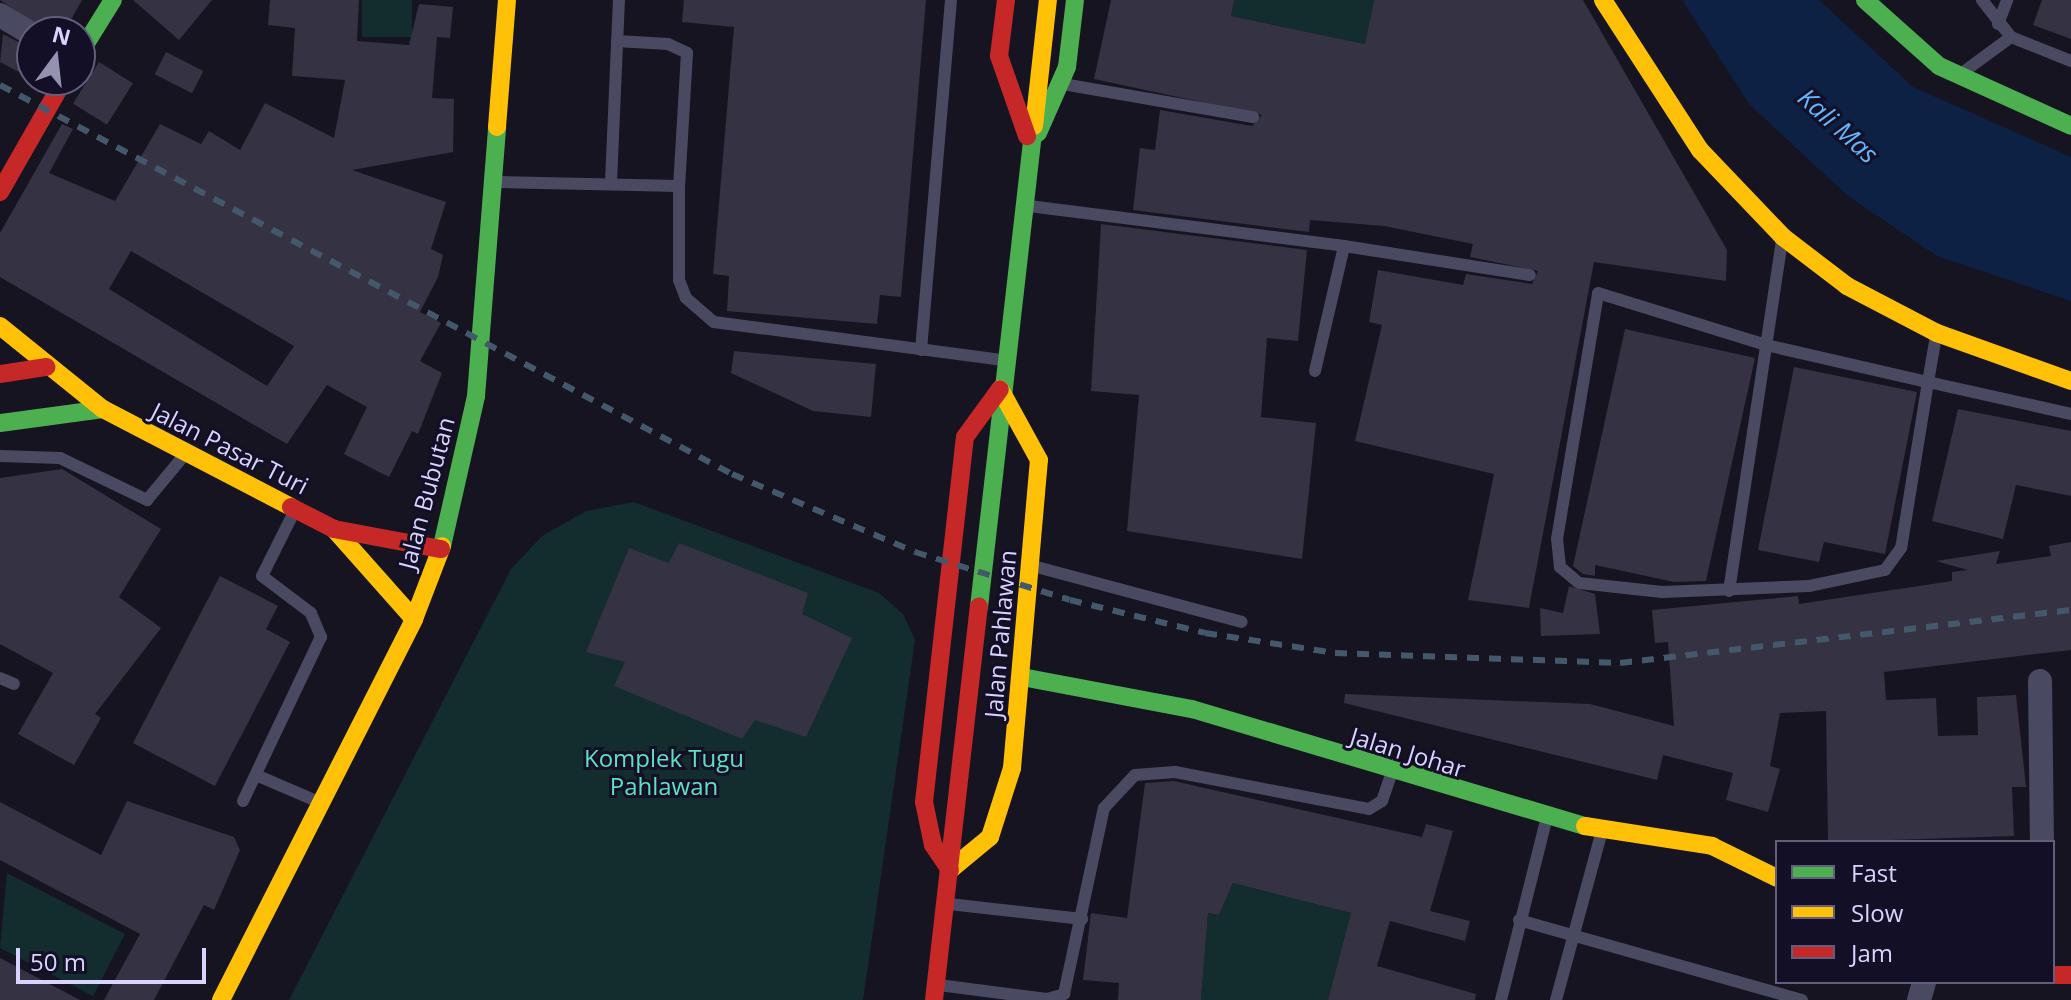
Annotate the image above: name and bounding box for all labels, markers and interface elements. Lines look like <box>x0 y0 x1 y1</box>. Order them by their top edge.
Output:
north arrow <box>16 16 96 96</box>
text: N <box>49 18 74 52</box>
water label: Kali Mas <box>1792 82 1884 170</box>
street label: Jalan Pasar Turi <box>147 396 313 500</box>
street label: Jalan Bubutan <box>392 414 460 572</box>
street label: Jalan Pahlawan <box>978 549 1022 719</box>
street label: Jalan Johar <box>1347 721 1469 783</box>
park label: Komplek Tugu Pahlawan <box>584 744 744 800</box>
legend <box>1775 840 2055 984</box>
text: Fast <box>1851 856 1897 889</box>
text: Slow <box>1851 896 1903 929</box>
scale bar <box>20 932 210 982</box>
text: Jam <box>1851 936 1893 969</box>
text: 50 m <box>30 945 86 978</box>

